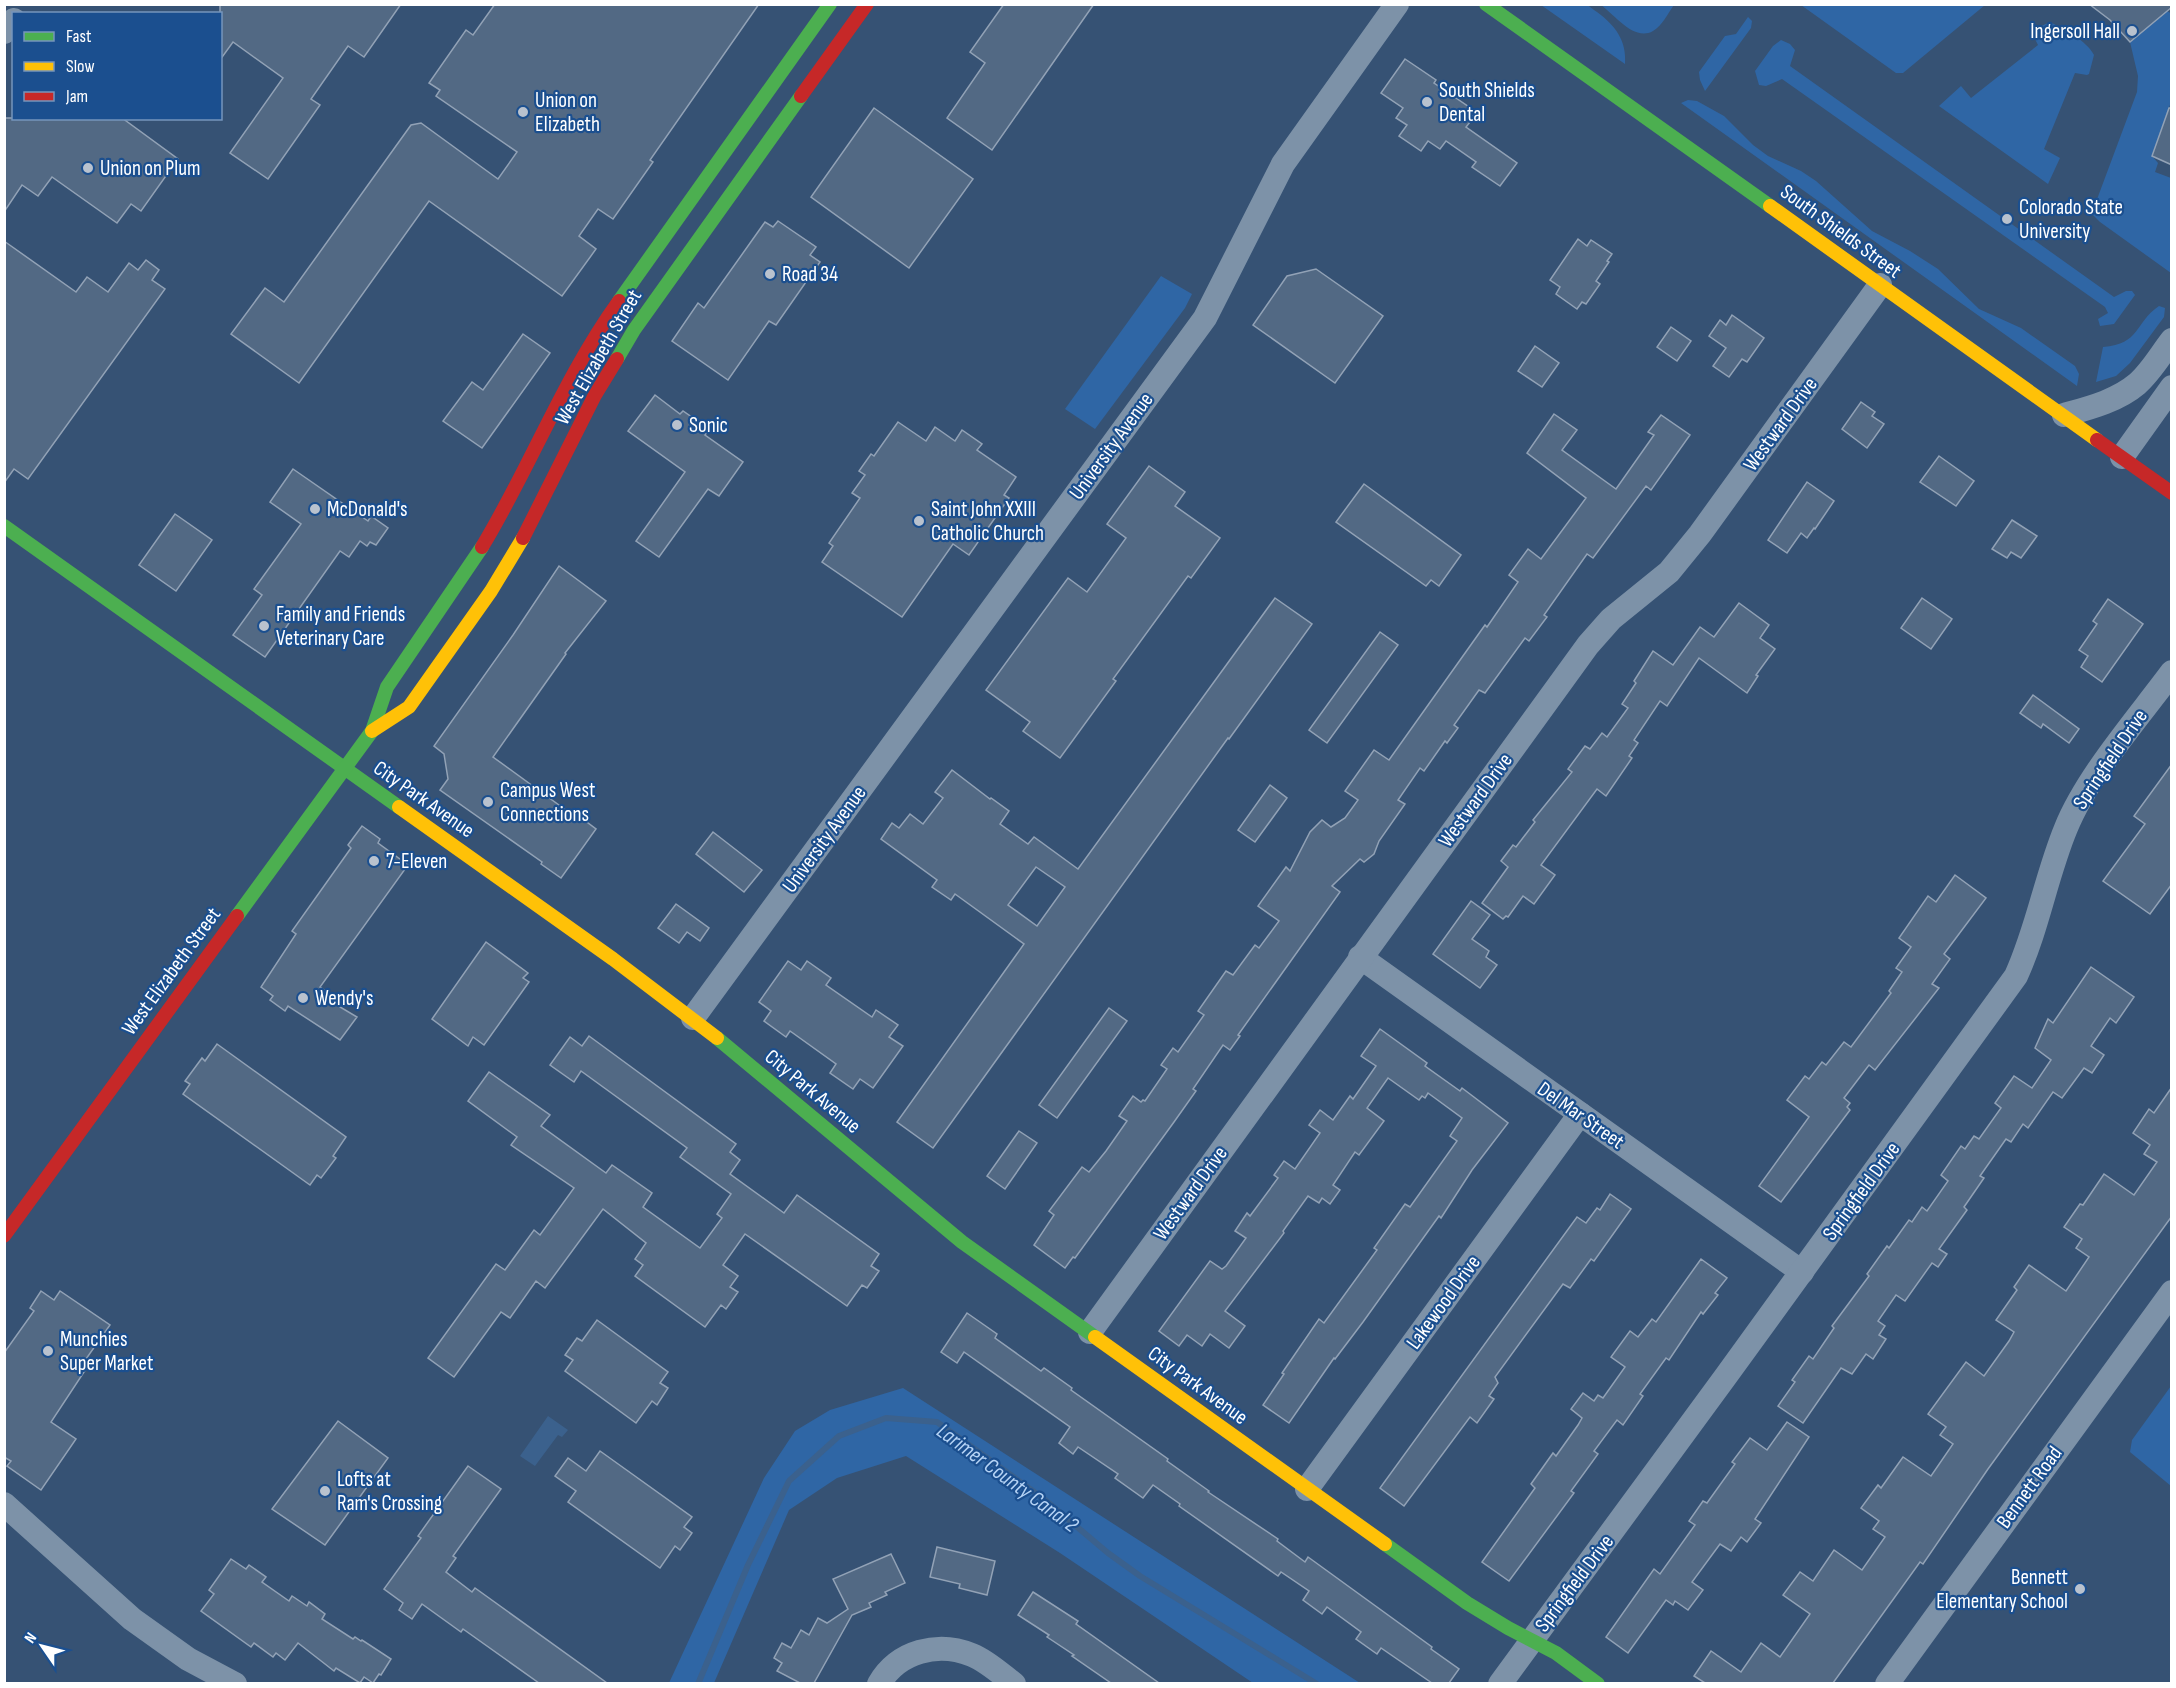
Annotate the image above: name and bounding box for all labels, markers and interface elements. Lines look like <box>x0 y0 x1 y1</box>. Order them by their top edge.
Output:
legend <box>12 12 222 120</box>
place label: Ingersoll Hall <box>2030 19 2120 44</box>
marker: Ingersoll Hall <box>2125 24 2139 38</box>
text: Fast <box>66 26 92 47</box>
text: Slow <box>66 56 95 77</box>
place label: South Shields Dental <box>1439 78 1535 127</box>
text: Jam <box>65 86 88 107</box>
place label: Union on Elizabeth <box>535 88 600 137</box>
marker: South Shields Dental <box>1420 95 1434 109</box>
marker: Union on Elizabeth <box>516 105 530 119</box>
place label: Union on Plum <box>100 156 200 181</box>
marker: Union on Plum <box>81 161 95 175</box>
street label: South Shields Street <box>1775 179 1906 284</box>
place label: Colorado State University <box>2019 195 2123 244</box>
marker: Colorado State University <box>2000 212 2014 226</box>
place label: Road 34 <box>782 262 838 287</box>
marker: Road 34 <box>763 267 777 281</box>
street label: West Elizabeth Street <box>550 285 647 429</box>
street label: Westward Drive <box>1738 373 1823 476</box>
street label: University Avenue <box>1064 388 1159 505</box>
place label: Sonic <box>689 413 728 438</box>
marker: Sonic <box>670 418 684 432</box>
place label: McDonald's <box>327 497 408 522</box>
place label: Saint John XXIII Catholic Church <box>931 497 1044 546</box>
marker: McDonald's <box>308 502 322 516</box>
marker: Saint John XXIII Catholic Church <box>912 514 926 528</box>
place label: Family and Friends Veterinary Care <box>276 602 405 651</box>
marker: Family and Friends Veterinary Care <box>257 619 271 633</box>
street label: Springfield Drive <box>2068 705 2153 814</box>
street label: Westward Drive <box>1433 749 1518 852</box>
street label: City Park Avenue <box>368 756 479 843</box>
place label: Campus West Connections <box>500 778 595 827</box>
street label: University Avenue <box>777 781 872 898</box>
marker: Campus West Connections <box>481 795 495 809</box>
place label: 7-Eleven <box>386 849 447 874</box>
marker: 7-Eleven <box>367 854 381 868</box>
street label: West Elizabeth Street <box>117 903 226 1040</box>
place label: Wendy's <box>315 986 373 1011</box>
marker: Wendy's <box>296 991 310 1005</box>
street label: City Park Avenue <box>760 1044 866 1139</box>
street label: Del Mar Street <box>1532 1076 1629 1154</box>
street label: Springfield Drive <box>1817 1137 1905 1245</box>
street label: Westward Drive <box>1148 1142 1233 1245</box>
street label: Lakewood Drive <box>1401 1251 1486 1354</box>
place label: Munchies Super Market <box>60 1327 153 1376</box>
street label: City Park Avenue <box>1143 1341 1253 1430</box>
marker: Munchies Super Market <box>41 1344 55 1358</box>
water label: Larimer County Canal 2 <box>931 1418 1084 1539</box>
street label: Bennett Road <box>1991 1441 2068 1533</box>
place label: Lofts at Ram's Crossing <box>337 1467 442 1516</box>
marker: Lofts at Ram's Crossing <box>318 1484 332 1498</box>
street label: Springfield Drive <box>1530 1530 1619 1637</box>
place label: Bennett Elementary School <box>1936 1565 2068 1614</box>
marker: Bennett Elementary School <box>2073 1582 2087 1596</box>
north arrow <box>12 1616 72 1676</box>
text: N <box>21 1629 41 1647</box>

